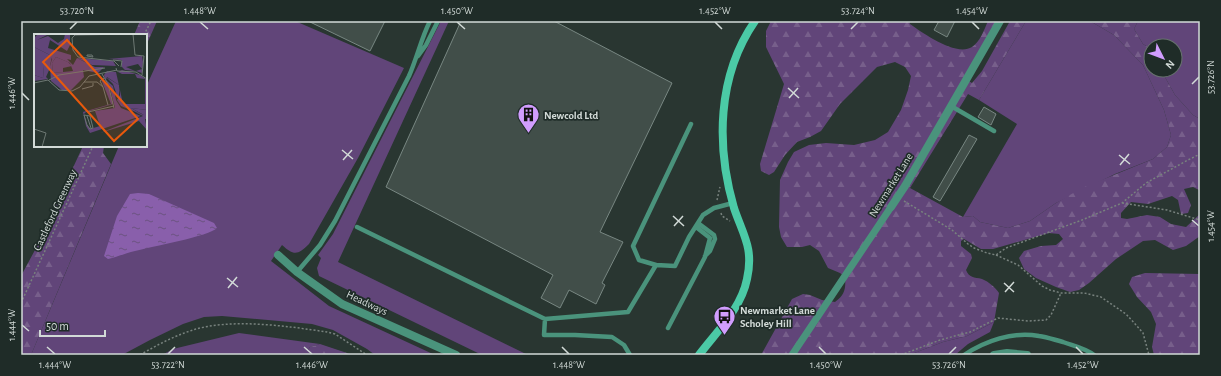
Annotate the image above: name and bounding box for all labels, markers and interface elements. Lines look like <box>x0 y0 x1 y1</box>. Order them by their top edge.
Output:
text: 53.720°N <box>60 6 94 16</box>
text: 1.448°W <box>184 6 216 16</box>
text: 1.450°W <box>441 6 473 16</box>
text: 1.452°W <box>699 6 731 16</box>
text: 53.724°N <box>841 6 875 16</box>
text: 1.454°W <box>956 6 988 16</box>
inset map <box>34 34 147 147</box>
north arrow <box>1143 38 1183 78</box>
text: N <box>1163 58 1177 71</box>
text: 53.726°N <box>1206 60 1216 94</box>
text: 1.446°W <box>7 77 17 109</box>
building icon: Newcold Ltd <box>515 102 541 135</box>
place label: Newcold Ltd <box>544 110 599 121</box>
street label: Newmarket Lane <box>867 151 915 219</box>
street label: Castleford Greenway <box>31 168 79 252</box>
text: 1.454°W <box>1206 210 1216 242</box>
street label: Headways <box>345 289 389 317</box>
bus stop icon: Newmarket Lane Scholey Hill <box>711 303 737 336</box>
place label: Newmarket Lane Scholey Hill <box>740 305 815 329</box>
text: 1.444°W <box>7 309 17 341</box>
scale bar <box>40 312 105 338</box>
text: 50 m <box>46 320 69 332</box>
text: 1.444°W <box>39 360 71 370</box>
text: 53.722°N <box>151 360 185 370</box>
text: 1.446°W <box>296 360 328 370</box>
text: 1.448°W <box>553 360 585 370</box>
text: 1.450°W <box>810 360 842 370</box>
text: 53.726°N <box>932 360 966 370</box>
text: 1.452°W <box>1067 360 1099 370</box>

